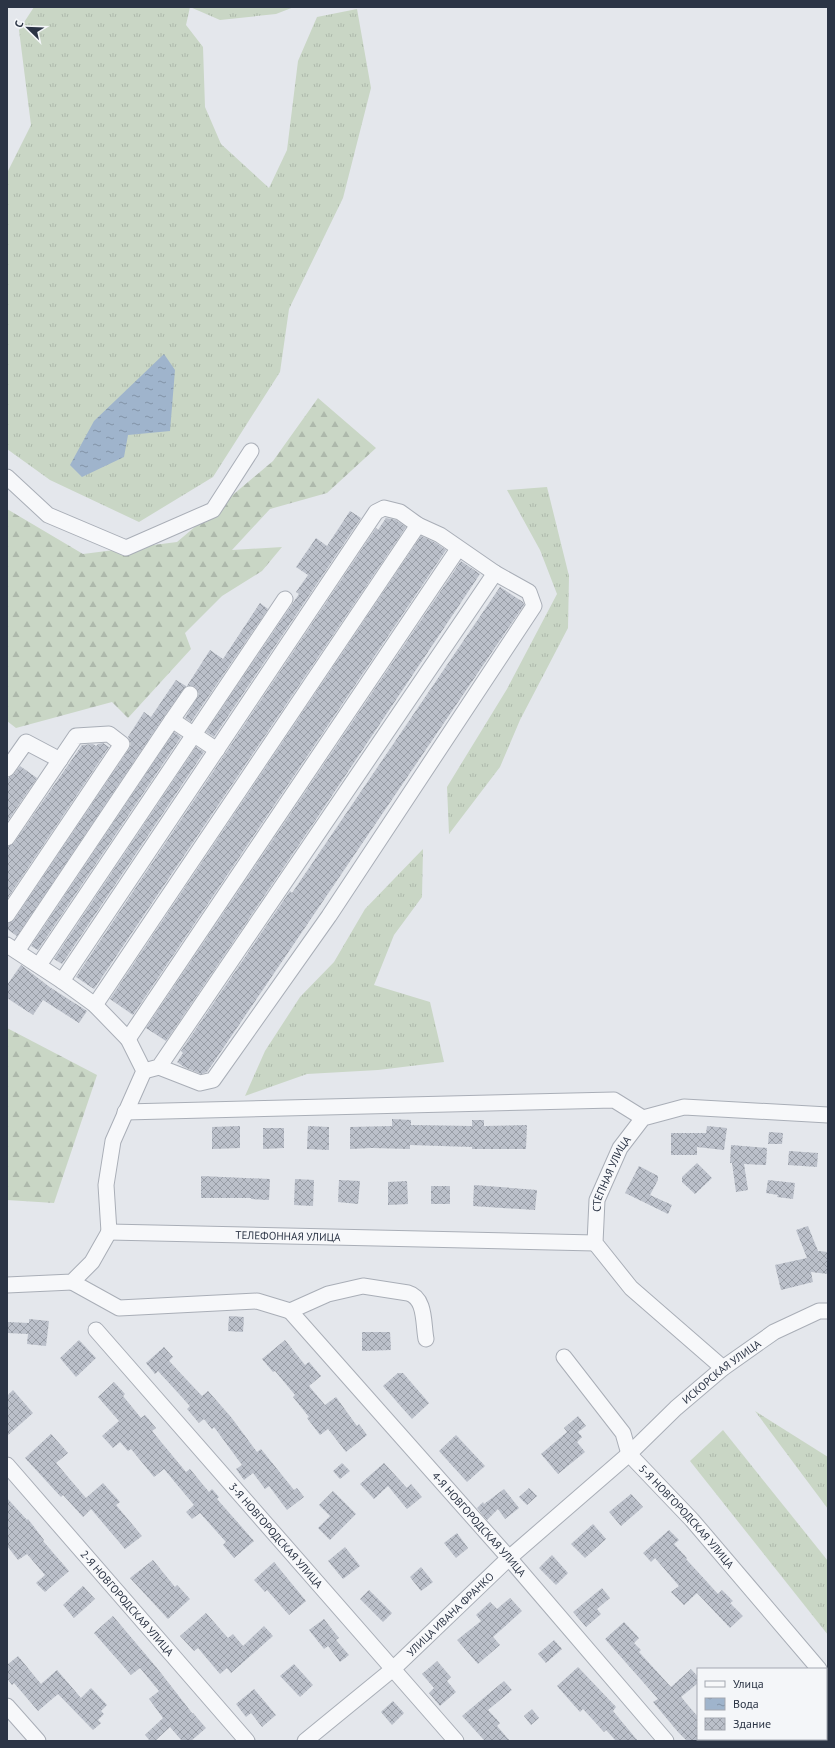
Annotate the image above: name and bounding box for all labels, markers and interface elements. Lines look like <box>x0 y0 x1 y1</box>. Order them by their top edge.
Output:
north arrow <box>8 8 48 48</box>
text: С <box>11 19 26 30</box>
street label: СТЕПНАЯ УЛИЦА <box>589 1132 634 1212</box>
street label: ТЕЛЕФОННАЯ УЛИЦА <box>235 1228 341 1244</box>
street label: ИСКОРСКАЯ УЛИЦА <box>679 1336 764 1407</box>
street label: 5-Я НОВГОРОДСКАЯ УЛИЦА <box>636 1462 738 1572</box>
street label: 4-Я НОВГОРОДСКАЯ УЛИЦА <box>429 1469 529 1580</box>
street label: 3-Я НОВГОРОДСКАЯ УЛИЦА <box>226 1480 326 1591</box>
street label: 2-Я НОВГОРОДСКАЯ УЛИЦА <box>77 1547 177 1659</box>
street label: УЛИЦА ИВАНА ФРАНКО <box>404 1569 497 1659</box>
legend <box>697 1668 827 1740</box>
text: Улица <box>733 1676 764 1691</box>
text: Вода <box>733 1696 759 1711</box>
text: Здание <box>733 1716 771 1731</box>

